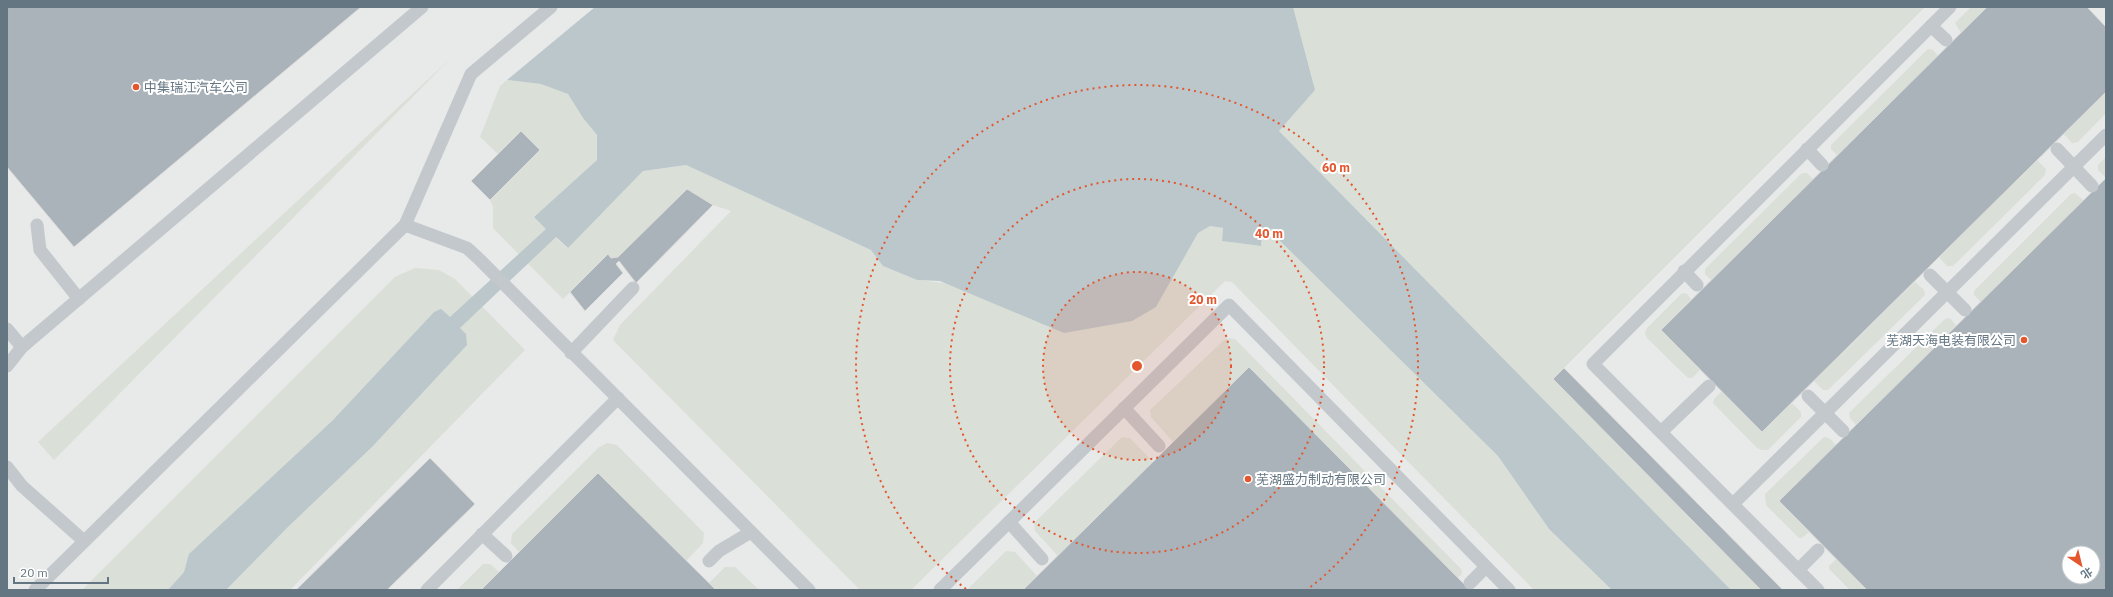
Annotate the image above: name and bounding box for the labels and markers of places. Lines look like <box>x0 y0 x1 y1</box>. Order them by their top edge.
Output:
place label: 中集瑞江汽车公司 <box>144 79 248 96</box>
marker: 中集瑞江汽车公司 <box>131 82 141 92</box>
place label: 芜湖天海电装有限公司 <box>1886 332 2016 349</box>
marker: 芜湖天海电装有限公司 <box>2019 335 2029 345</box>
centre of rings <box>1130 359 1144 373</box>
place label: 芜湖盛力制动有限公司 <box>1256 471 1386 488</box>
marker: 芜湖盛力制动有限公司 <box>1243 474 1253 484</box>

